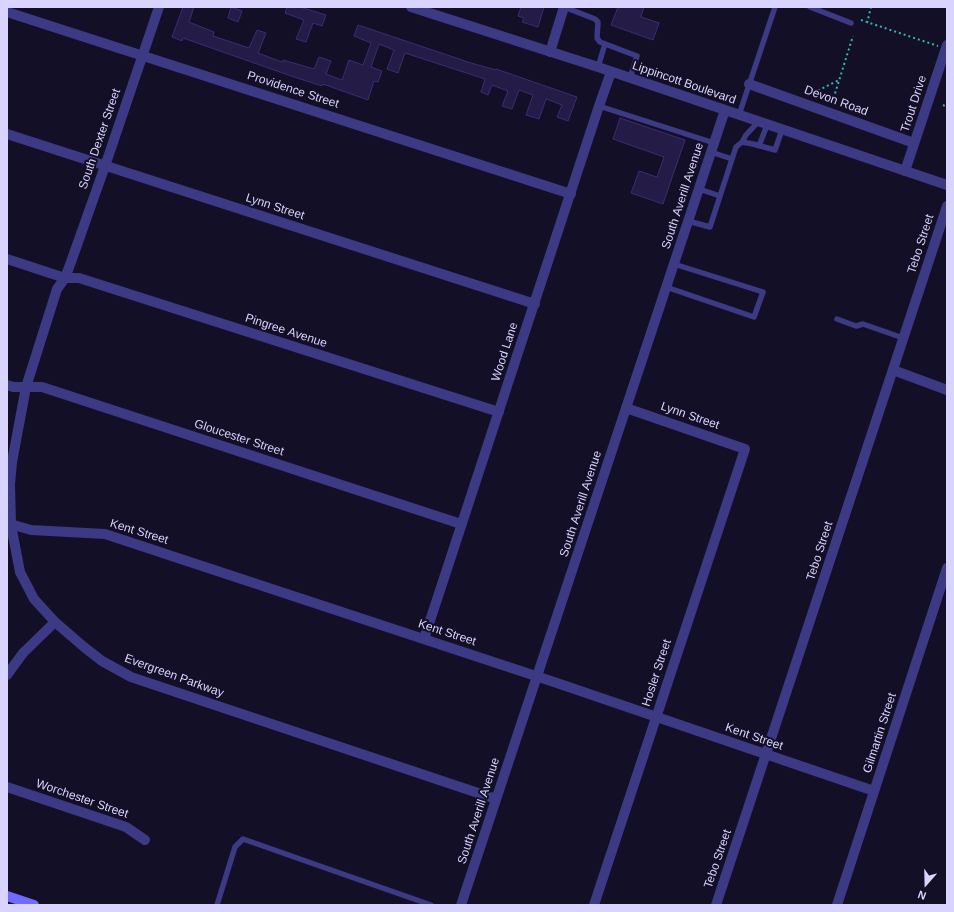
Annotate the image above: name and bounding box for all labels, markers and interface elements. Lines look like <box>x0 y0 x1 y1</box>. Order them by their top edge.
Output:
street label: Lippincott Boulevard <box>630 58 738 108</box>
street label: Providence Street <box>245 68 341 112</box>
street label: Trout Drive <box>898 74 930 134</box>
street label: Devon Road <box>802 83 870 119</box>
street label: South Dexter Street <box>76 87 124 191</box>
street label: South Averill Avenue <box>659 141 707 251</box>
street label: Lynn Street <box>244 191 306 223</box>
street label: Tebo Street <box>905 213 937 275</box>
street label: Pingree Avenue <box>243 311 329 351</box>
street label: Wood Lane <box>489 321 521 383</box>
street label: Lynn Street <box>659 399 721 433</box>
street label: Gloucester Street <box>192 417 286 459</box>
street label: South Averill Avenue <box>557 449 605 559</box>
street label: Kent Street <box>108 516 170 548</box>
street label: Tebo Street <box>804 520 836 582</box>
street label: Kent Street <box>416 617 478 649</box>
street label: Hosler Street <box>639 637 675 709</box>
street label: Evergreen Parkway <box>122 651 226 701</box>
street label: Gilmartin Street <box>860 691 900 775</box>
street label: Kent Street <box>723 720 785 754</box>
street label: South Averill Avenue <box>455 756 503 866</box>
street label: Worchester Street <box>34 776 130 822</box>
street label: Tebo Street <box>701 828 735 890</box>
north arrow <box>906 864 946 904</box>
text: N <box>916 888 928 902</box>

